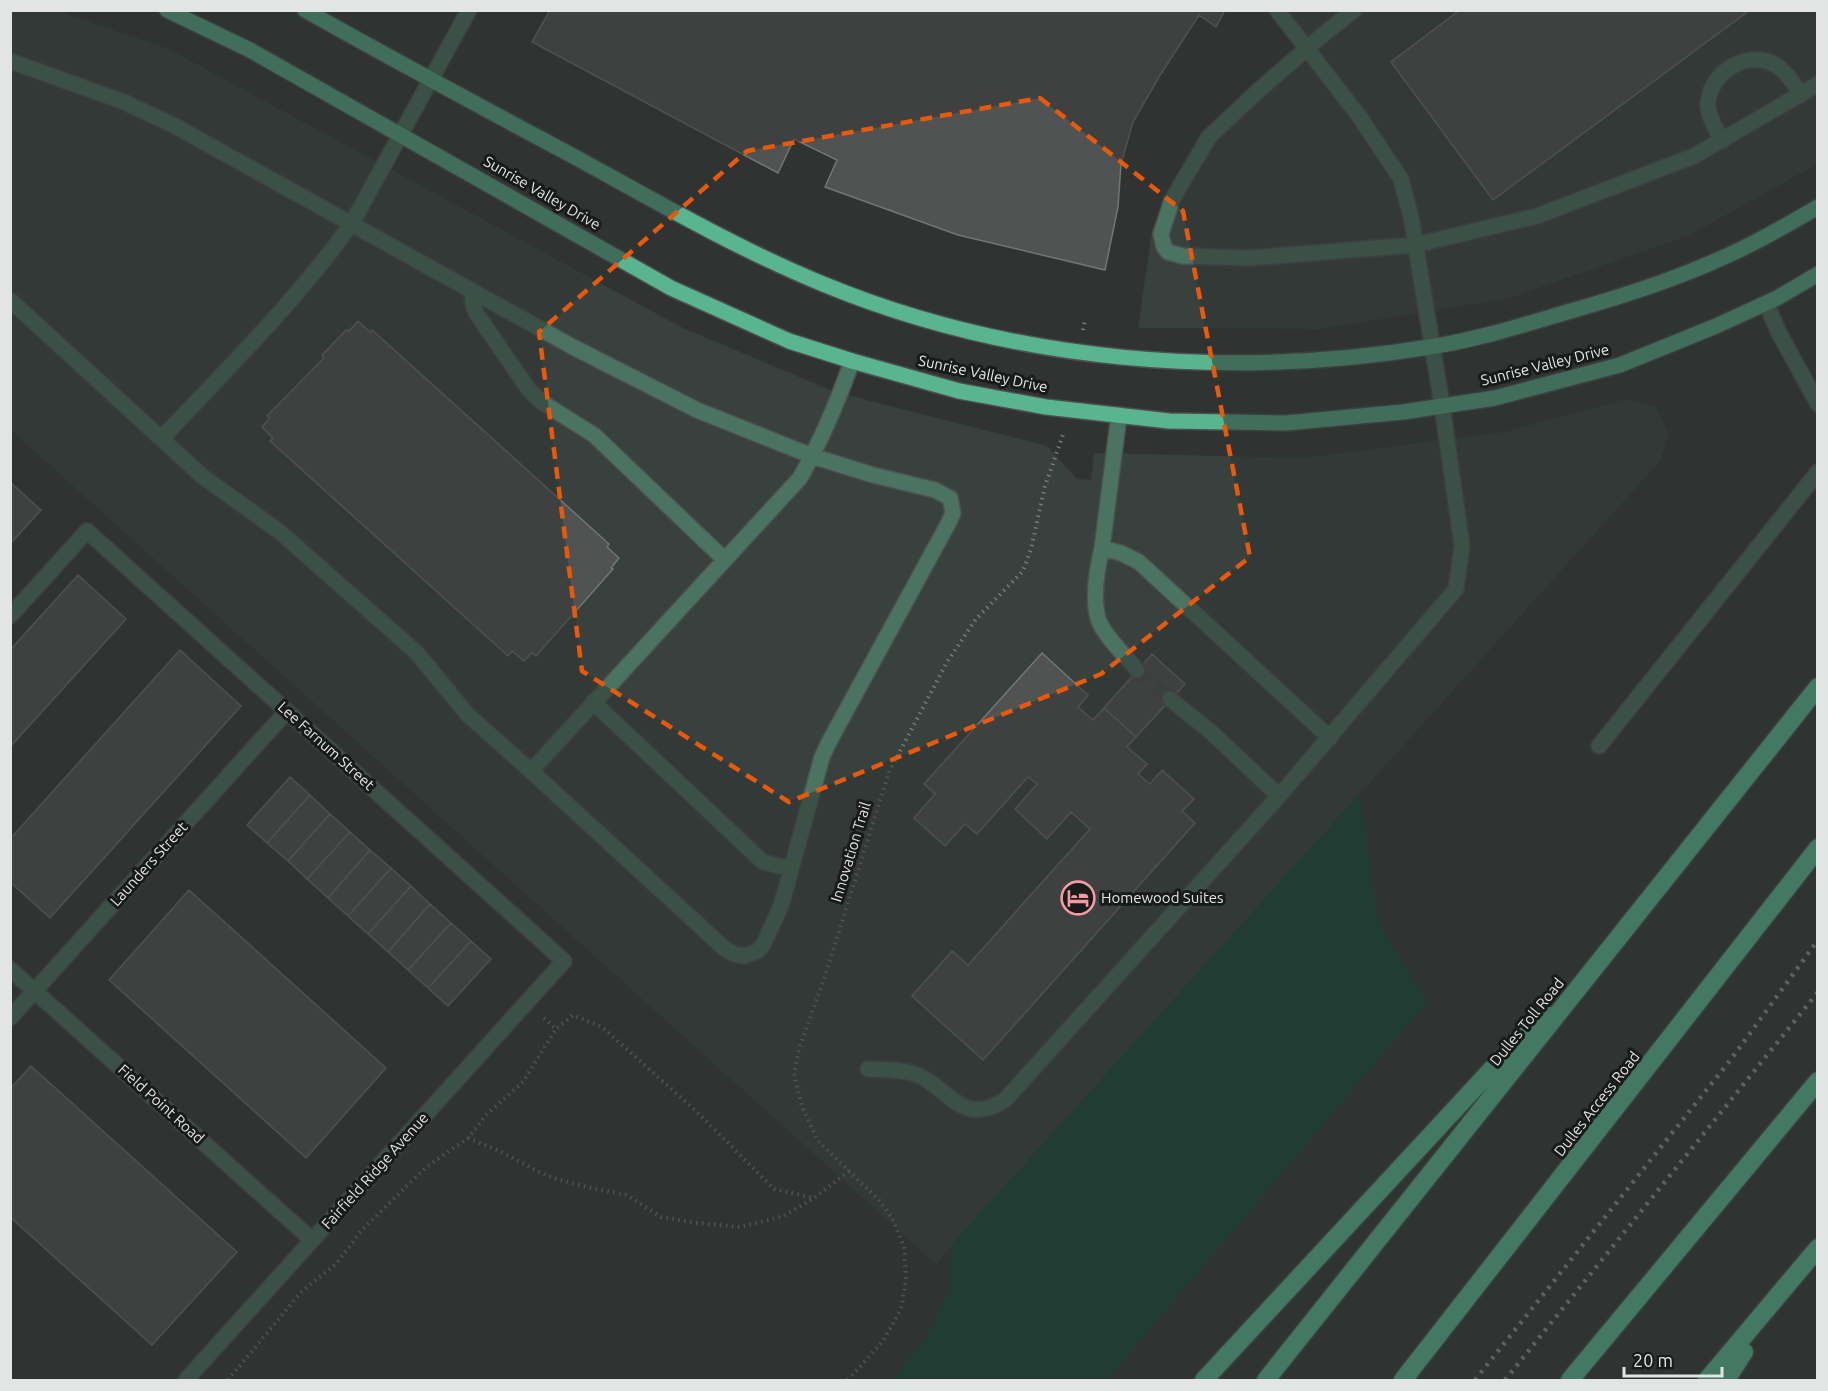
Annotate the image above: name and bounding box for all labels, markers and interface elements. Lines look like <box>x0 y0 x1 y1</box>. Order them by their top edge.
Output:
street label: Sunrise Valley Drive <box>481 152 604 233</box>
street label: Sunrise Valley Drive <box>1479 340 1611 389</box>
street label: Sunrise Valley Drive <box>917 351 1049 396</box>
street label: Lee Farnum Street <box>275 698 378 793</box>
street label: Innovation Trail <box>827 800 874 904</box>
street label: Launders Street <box>106 818 191 909</box>
hotel icon: Homewood Suites <box>1060 880 1096 916</box>
place label: Homewood Suites <box>1101 889 1224 906</box>
street label: Dulles Toll Road <box>1486 975 1567 1069</box>
street label: Dulles Access Road <box>1550 1048 1643 1159</box>
street label: Field Point Road <box>115 1061 208 1147</box>
street label: Fairfield Ridge Avenue <box>318 1109 431 1232</box>
scale bar <box>1624 1340 1722 1378</box>
text: 20 m <box>1633 1350 1673 1370</box>

